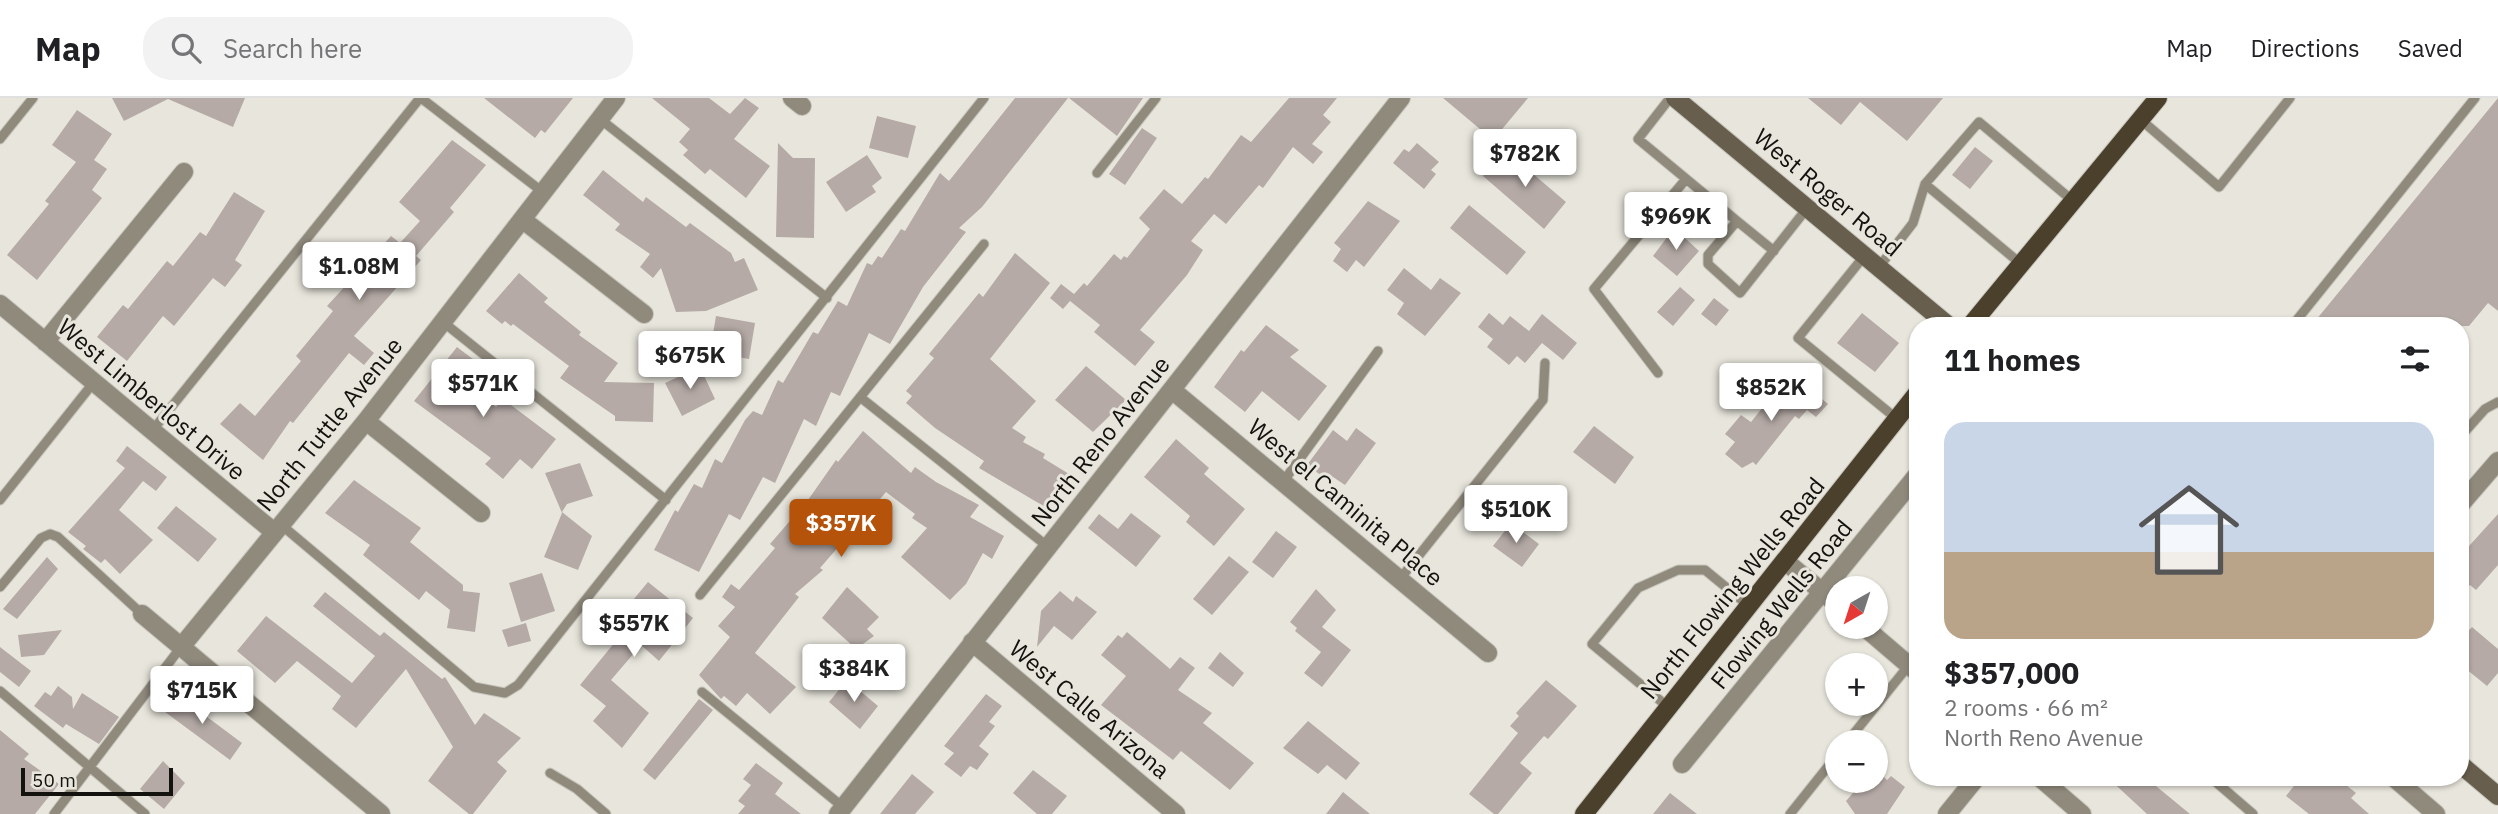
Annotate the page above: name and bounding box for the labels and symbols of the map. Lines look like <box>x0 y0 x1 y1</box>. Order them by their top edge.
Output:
street label: West Roger Road <box>1747 121 1909 263</box>
pin: $782K <box>1476 130 1574 189</box>
pin: $969K <box>1627 192 1725 252</box>
pin: $1.08M <box>302 242 416 302</box>
street label: West Limberlost Drive <box>51 311 253 487</box>
street label: North Tuttle Avenue <box>249 330 409 518</box>
pin: $675K <box>641 331 739 391</box>
street label: North Reno Avenue <box>1023 349 1177 533</box>
pin: $571K <box>434 360 532 419</box>
pin: $852K <box>1722 364 1820 423</box>
street label: West el Caminita Place <box>1242 411 1450 593</box>
street label: North Flowing Wells Road <box>1634 472 1830 704</box>
pin: $510K <box>1467 486 1565 545</box>
pin: $357K <box>792 500 890 559</box>
street label: Flowing Wells Road <box>1704 514 1858 694</box>
north arrow <box>1825 576 1888 639</box>
pin: $557K <box>585 600 683 659</box>
street label: West Calle Arizona <box>1003 632 1177 786</box>
pin: $384K <box>805 644 903 704</box>
pin: $715K <box>153 666 251 726</box>
scale bar <box>21 765 173 797</box>

